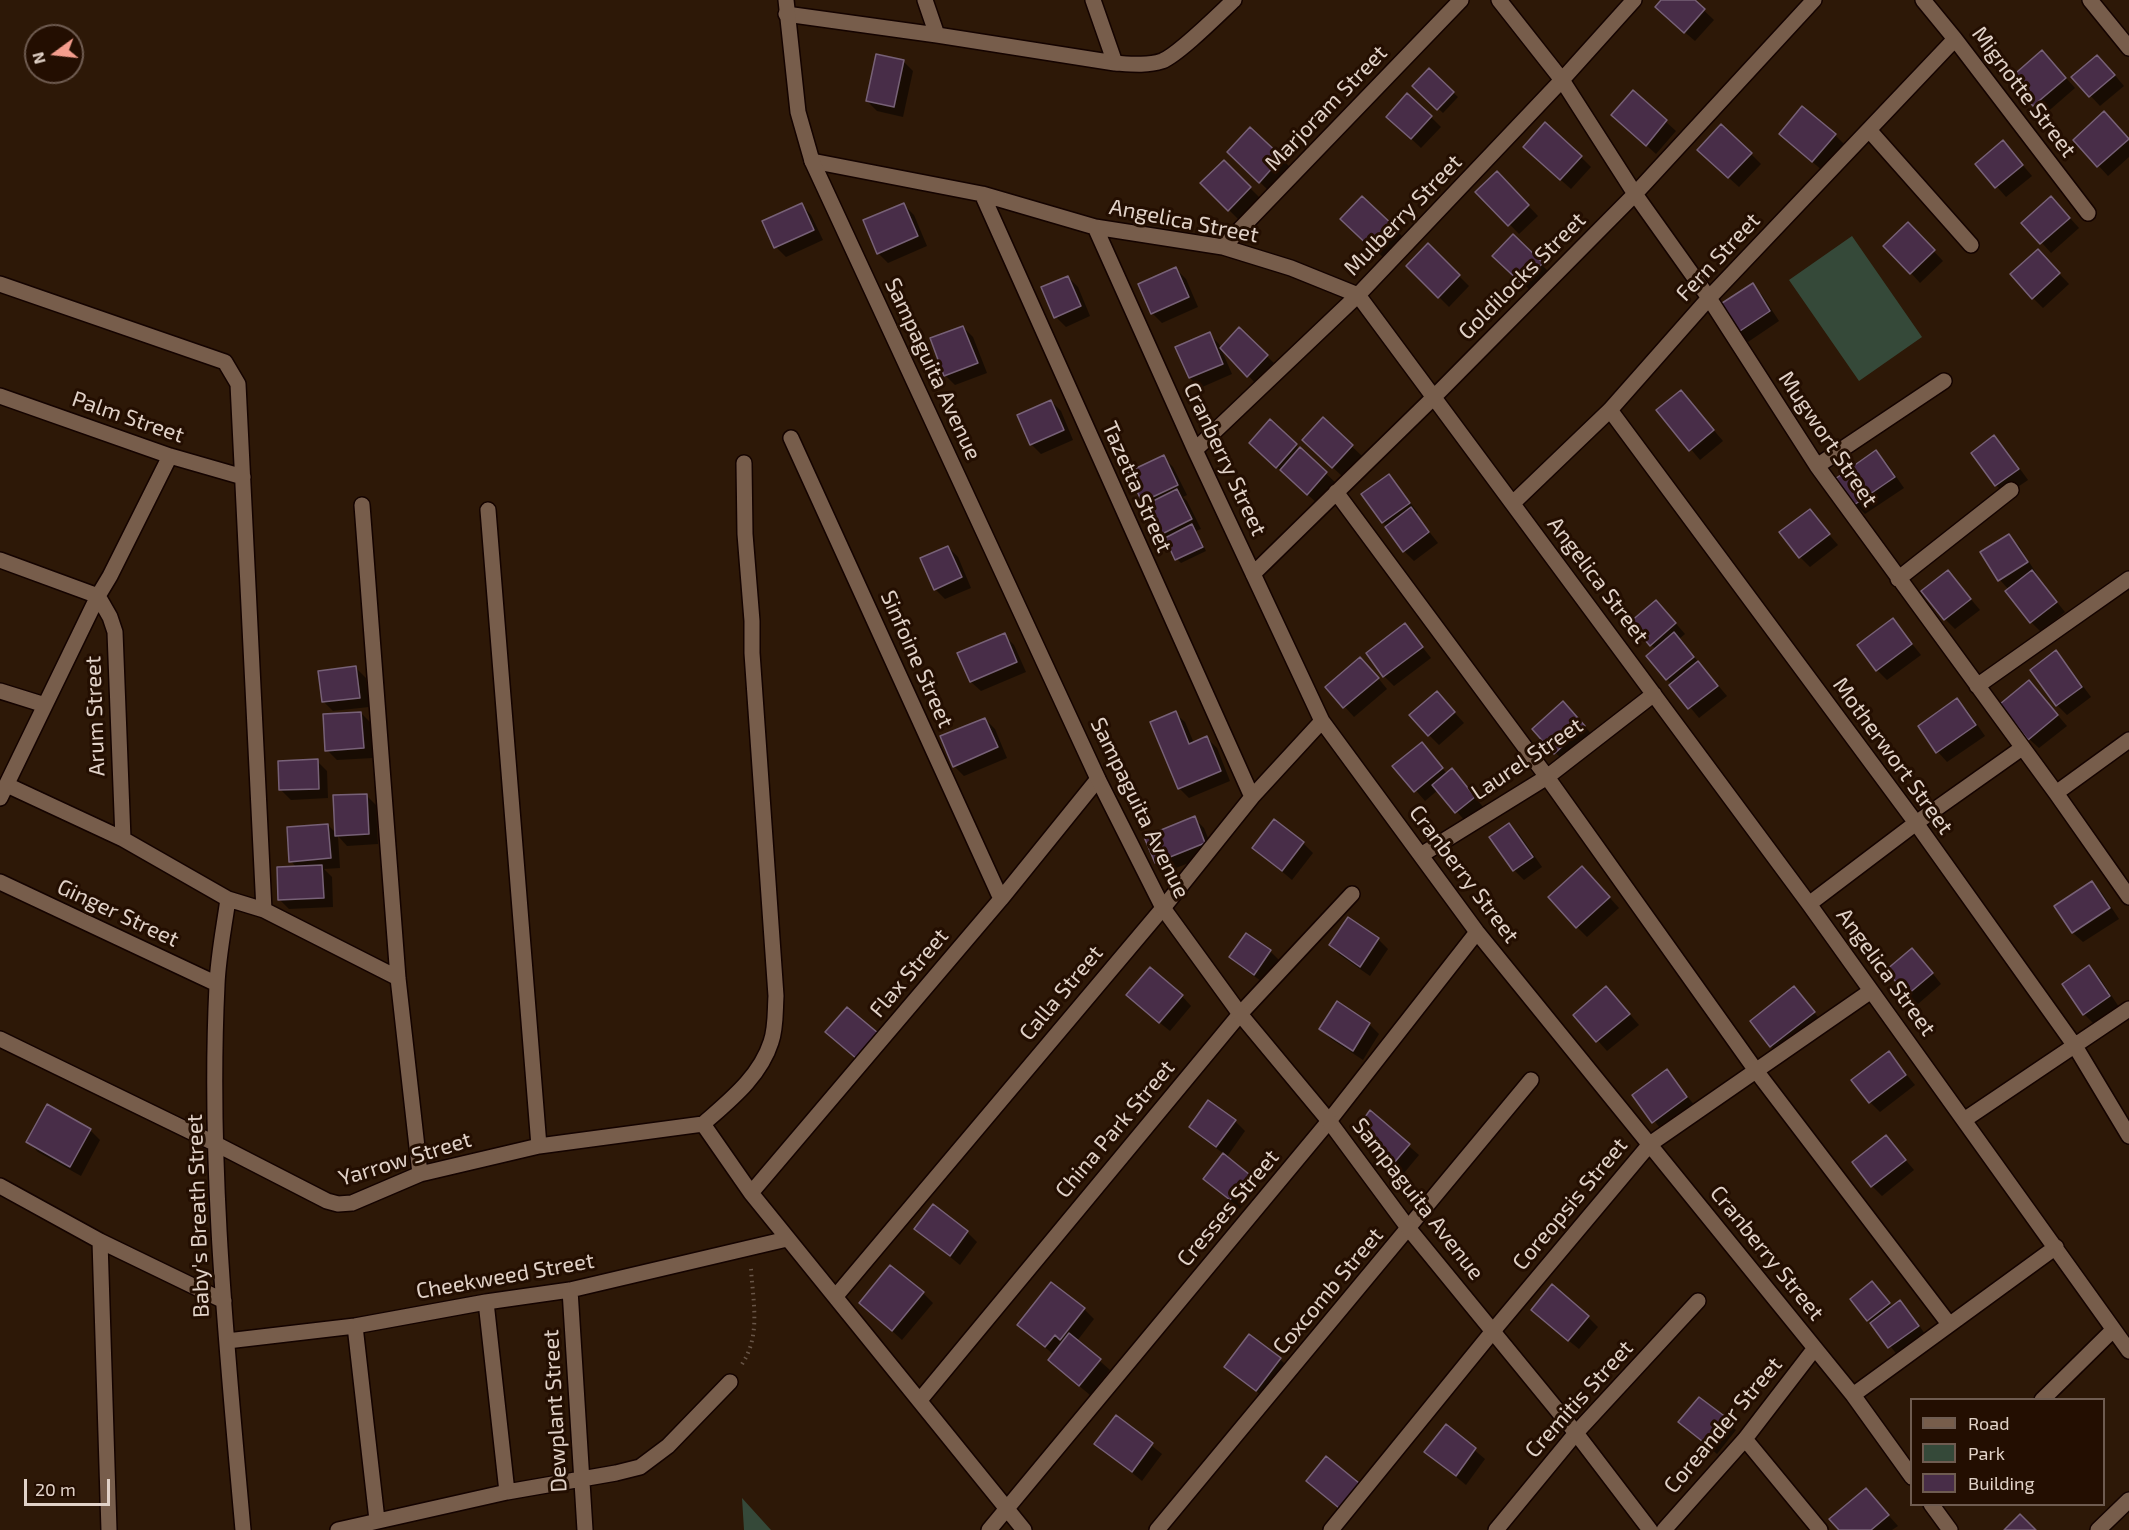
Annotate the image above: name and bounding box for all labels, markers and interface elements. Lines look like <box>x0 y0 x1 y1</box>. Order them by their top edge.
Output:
street label: Mignotte Street <box>1966 21 2082 163</box>
north arrow <box>24 24 84 84</box>
street label: Marjoram Street <box>1259 40 1393 176</box>
text: N <box>27 50 49 66</box>
street label: Mulberry Street <box>1339 149 1467 281</box>
street label: Angelica Street <box>1107 194 1261 248</box>
street label: Goldilocks Street <box>1453 207 1591 345</box>
street label: Fern Street <box>1671 207 1765 307</box>
street label: Sampaguita Avenue <box>879 274 987 464</box>
street label: Mugwort Street <box>1773 366 1883 512</box>
street label: Cranberry Street <box>1178 378 1272 540</box>
street label: Palm Street <box>68 386 188 448</box>
street label: Tazetta Street <box>1096 417 1178 557</box>
street label: Angelica Street <box>1542 512 1654 648</box>
street label: Sinfoine Street <box>875 586 959 732</box>
street label: Arum Street <box>80 655 110 777</box>
street label: Motherwort Street <box>1827 672 1959 840</box>
street label: Laurel Street <box>1466 712 1588 806</box>
street label: Sampaguita Avenue <box>1085 713 1195 903</box>
street label: Cranberry Street <box>1404 800 1524 948</box>
street label: Ginger Street <box>53 873 183 953</box>
street label: Angelica Street <box>1831 903 1941 1041</box>
street label: Flax Street <box>864 923 954 1023</box>
street label: Calla Street <box>1014 940 1108 1046</box>
street label: China Park Street <box>1050 1055 1180 1203</box>
street label: Sampaguita Avenue <box>1347 1113 1489 1285</box>
street label: Baby's Breath Street <box>181 1114 215 1318</box>
street label: Yarrow Street <box>335 1126 475 1192</box>
street label: Coreopsis Street <box>1507 1133 1633 1275</box>
street label: Cresses Street <box>1172 1144 1284 1272</box>
street label: Cranberry Street <box>1705 1180 1829 1326</box>
street label: Coxcomb Street <box>1267 1222 1389 1360</box>
street label: Cheekweed Street <box>414 1247 596 1305</box>
street label: Dewplant Street <box>538 1329 572 1493</box>
street label: Cremitis Street <box>1519 1335 1639 1463</box>
street label: Coreander Street <box>1658 1352 1788 1498</box>
legend <box>1910 1398 2105 1506</box>
text: Road <box>1968 1412 2009 1434</box>
text: Park <box>1968 1442 2005 1464</box>
scale bar <box>27 1467 112 1505</box>
text: Building <box>1968 1472 2035 1494</box>
text: 20 m <box>35 1478 76 1500</box>

